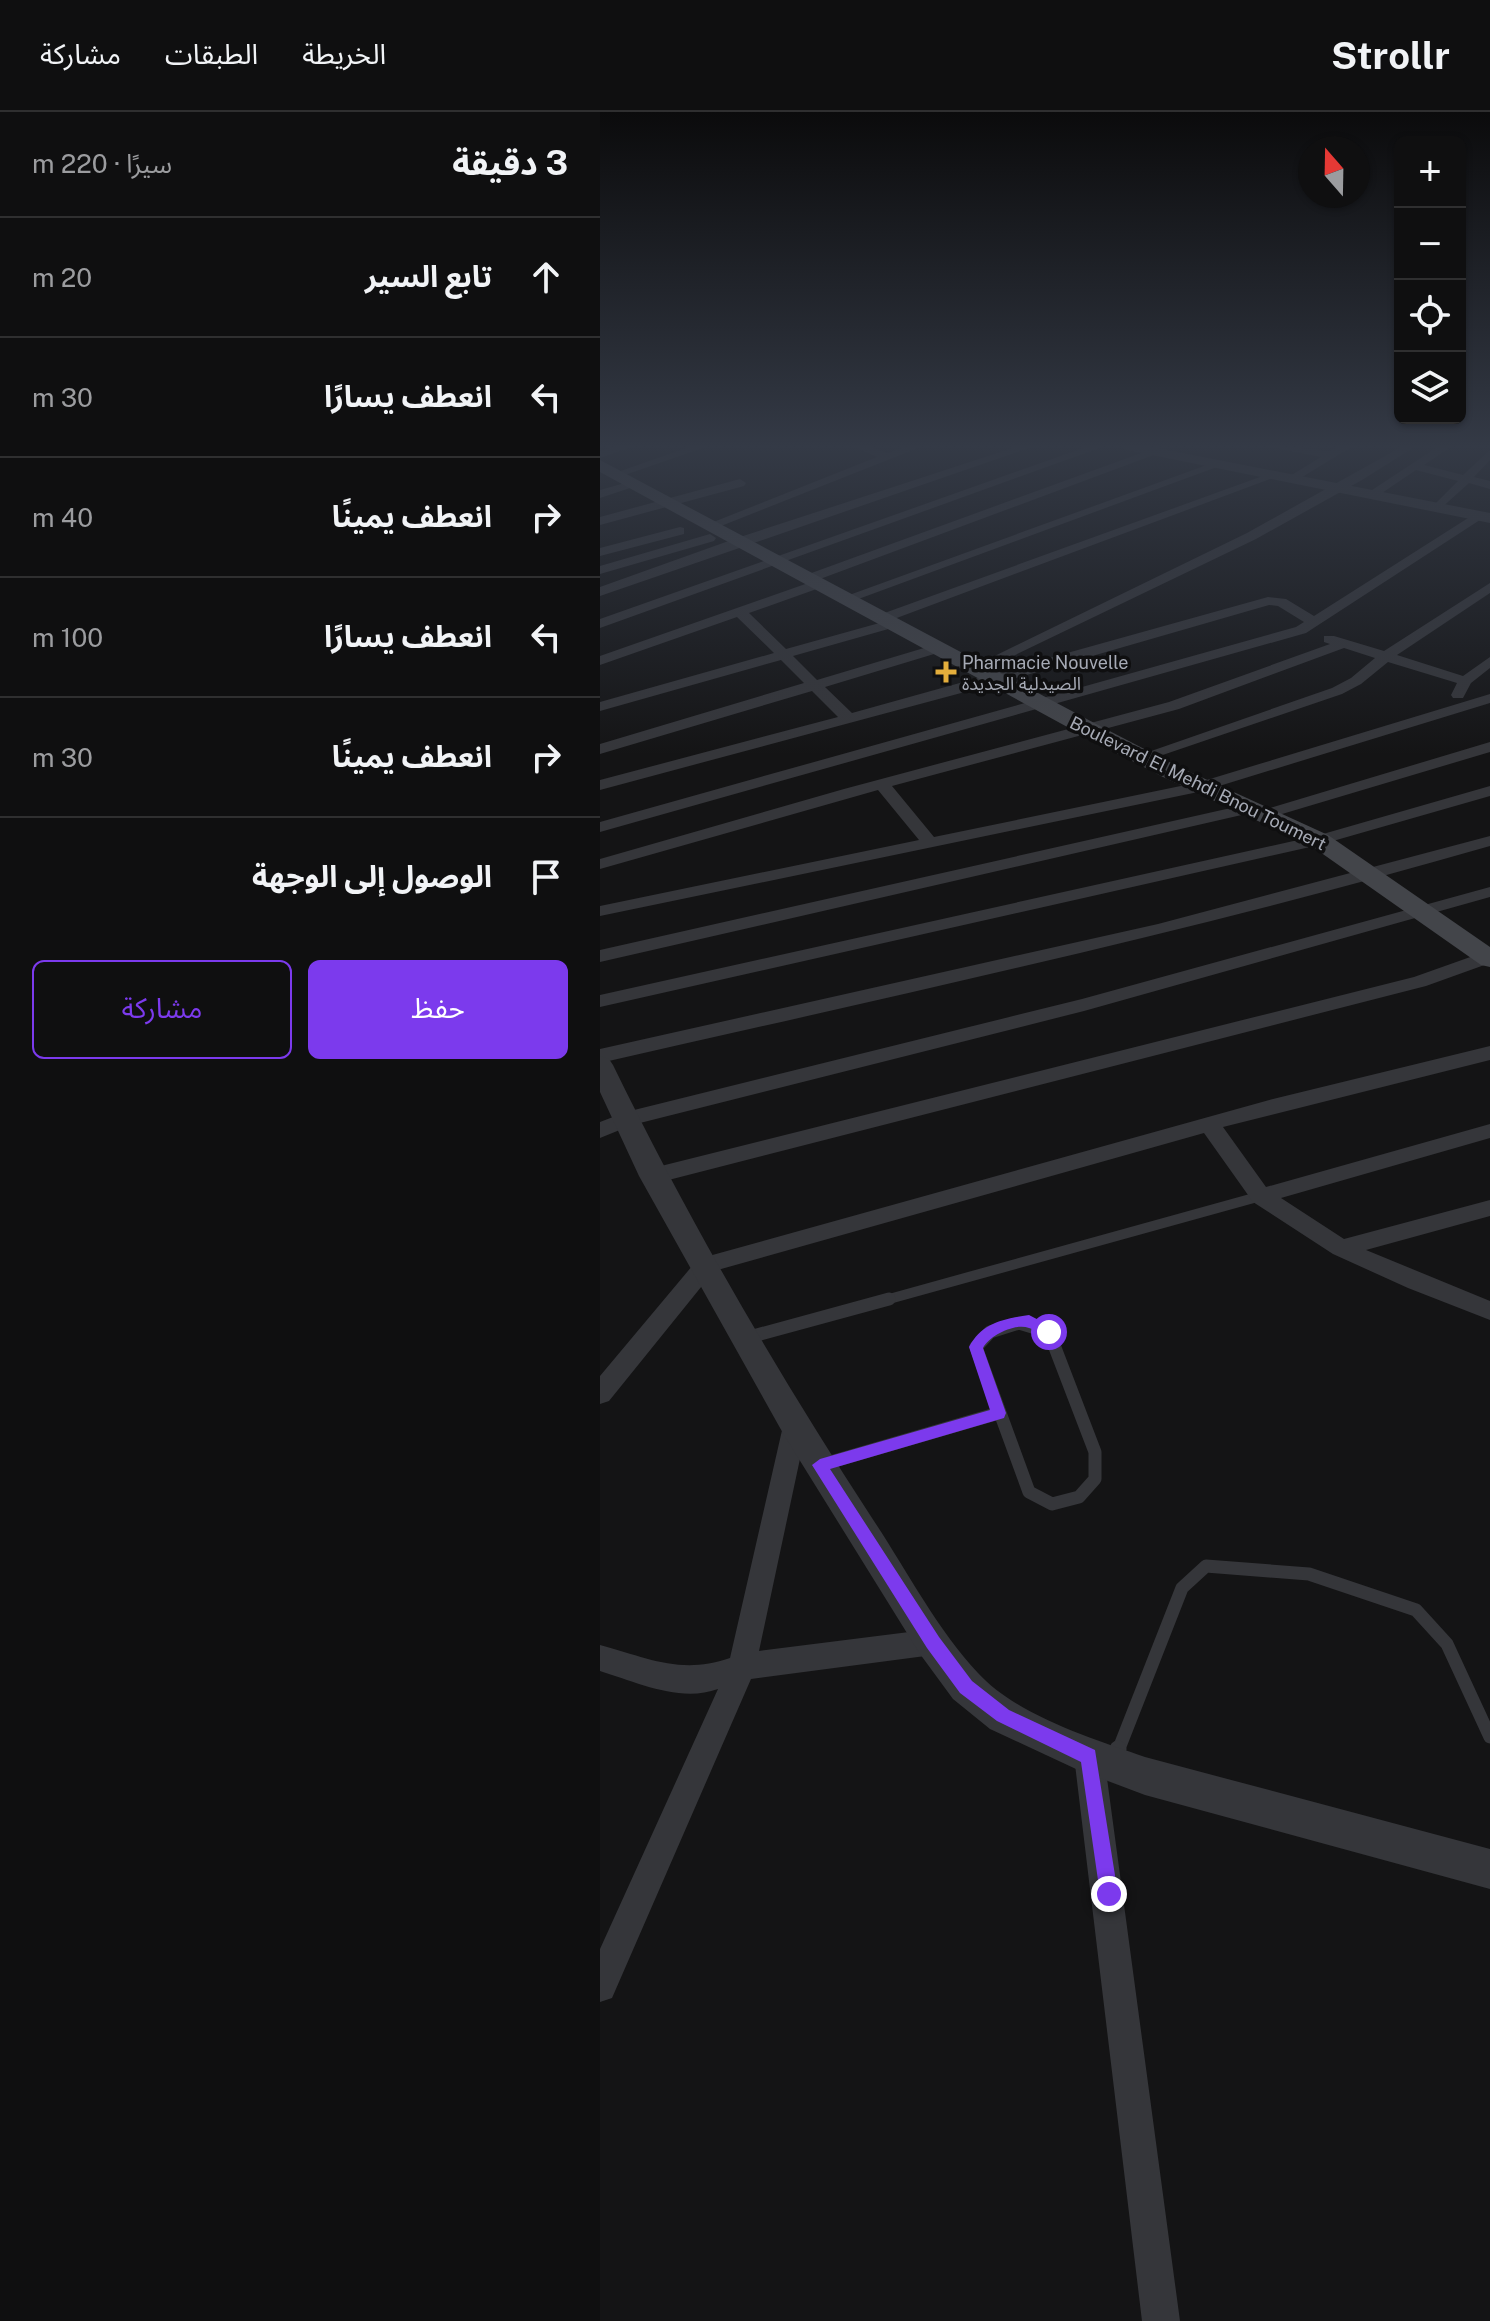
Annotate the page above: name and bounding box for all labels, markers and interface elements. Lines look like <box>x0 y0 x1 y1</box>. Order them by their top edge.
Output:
text: Strollr <box>1331 33 1450 78</box>
text: مشاركة <box>40 37 121 70</box>
text: الطبقات <box>165 37 258 70</box>
text: الخريطة <box>302 37 386 70</box>
north arrow <box>1298 136 1370 208</box>
map controls <box>1394 136 1466 424</box>
button: + <box>1394 136 1466 208</box>
text: 3 دقيقة <box>452 143 568 183</box>
text: سيرًا · 220 m <box>32 148 172 179</box>
button: − <box>1394 208 1466 280</box>
icon: ahead <box>524 255 568 299</box>
text: تابع السير <box>365 258 492 294</box>
text: 20 m <box>32 262 92 293</box>
button: locate <box>1394 280 1466 352</box>
button: layers <box>1394 352 1466 424</box>
icon: left <box>524 375 568 419</box>
text: انعطف يسارًا <box>324 378 492 414</box>
text: 30 m <box>32 382 93 413</box>
icon: right <box>524 495 568 539</box>
text: انعطف يمينًا <box>332 498 492 534</box>
text: 40 m <box>32 502 93 533</box>
icon: left <box>524 615 568 659</box>
text: انعطف يسارًا <box>324 618 492 654</box>
text: 100 m <box>32 622 103 653</box>
place label: Pharmacie Nouvelle الصيدلية الجديدة <box>962 652 1128 694</box>
marker: Pharmacie Nouvelle الصيدلية الجديدة <box>937 663 955 681</box>
street label: Boulevard El Mehdi Bnou Toumert <box>1066 712 1330 854</box>
icon: right <box>524 735 568 779</box>
text: انعطف يمينًا <box>332 738 492 774</box>
text: 30 m <box>32 742 93 773</box>
icon: arrive <box>524 855 568 899</box>
text: الوصول إلى الوجهة <box>252 858 492 894</box>
button: مشاركة <box>32 960 292 1059</box>
button: حفظ <box>308 960 568 1059</box>
route start <box>1031 1314 1067 1350</box>
route end <box>1091 1876 1127 1912</box>

